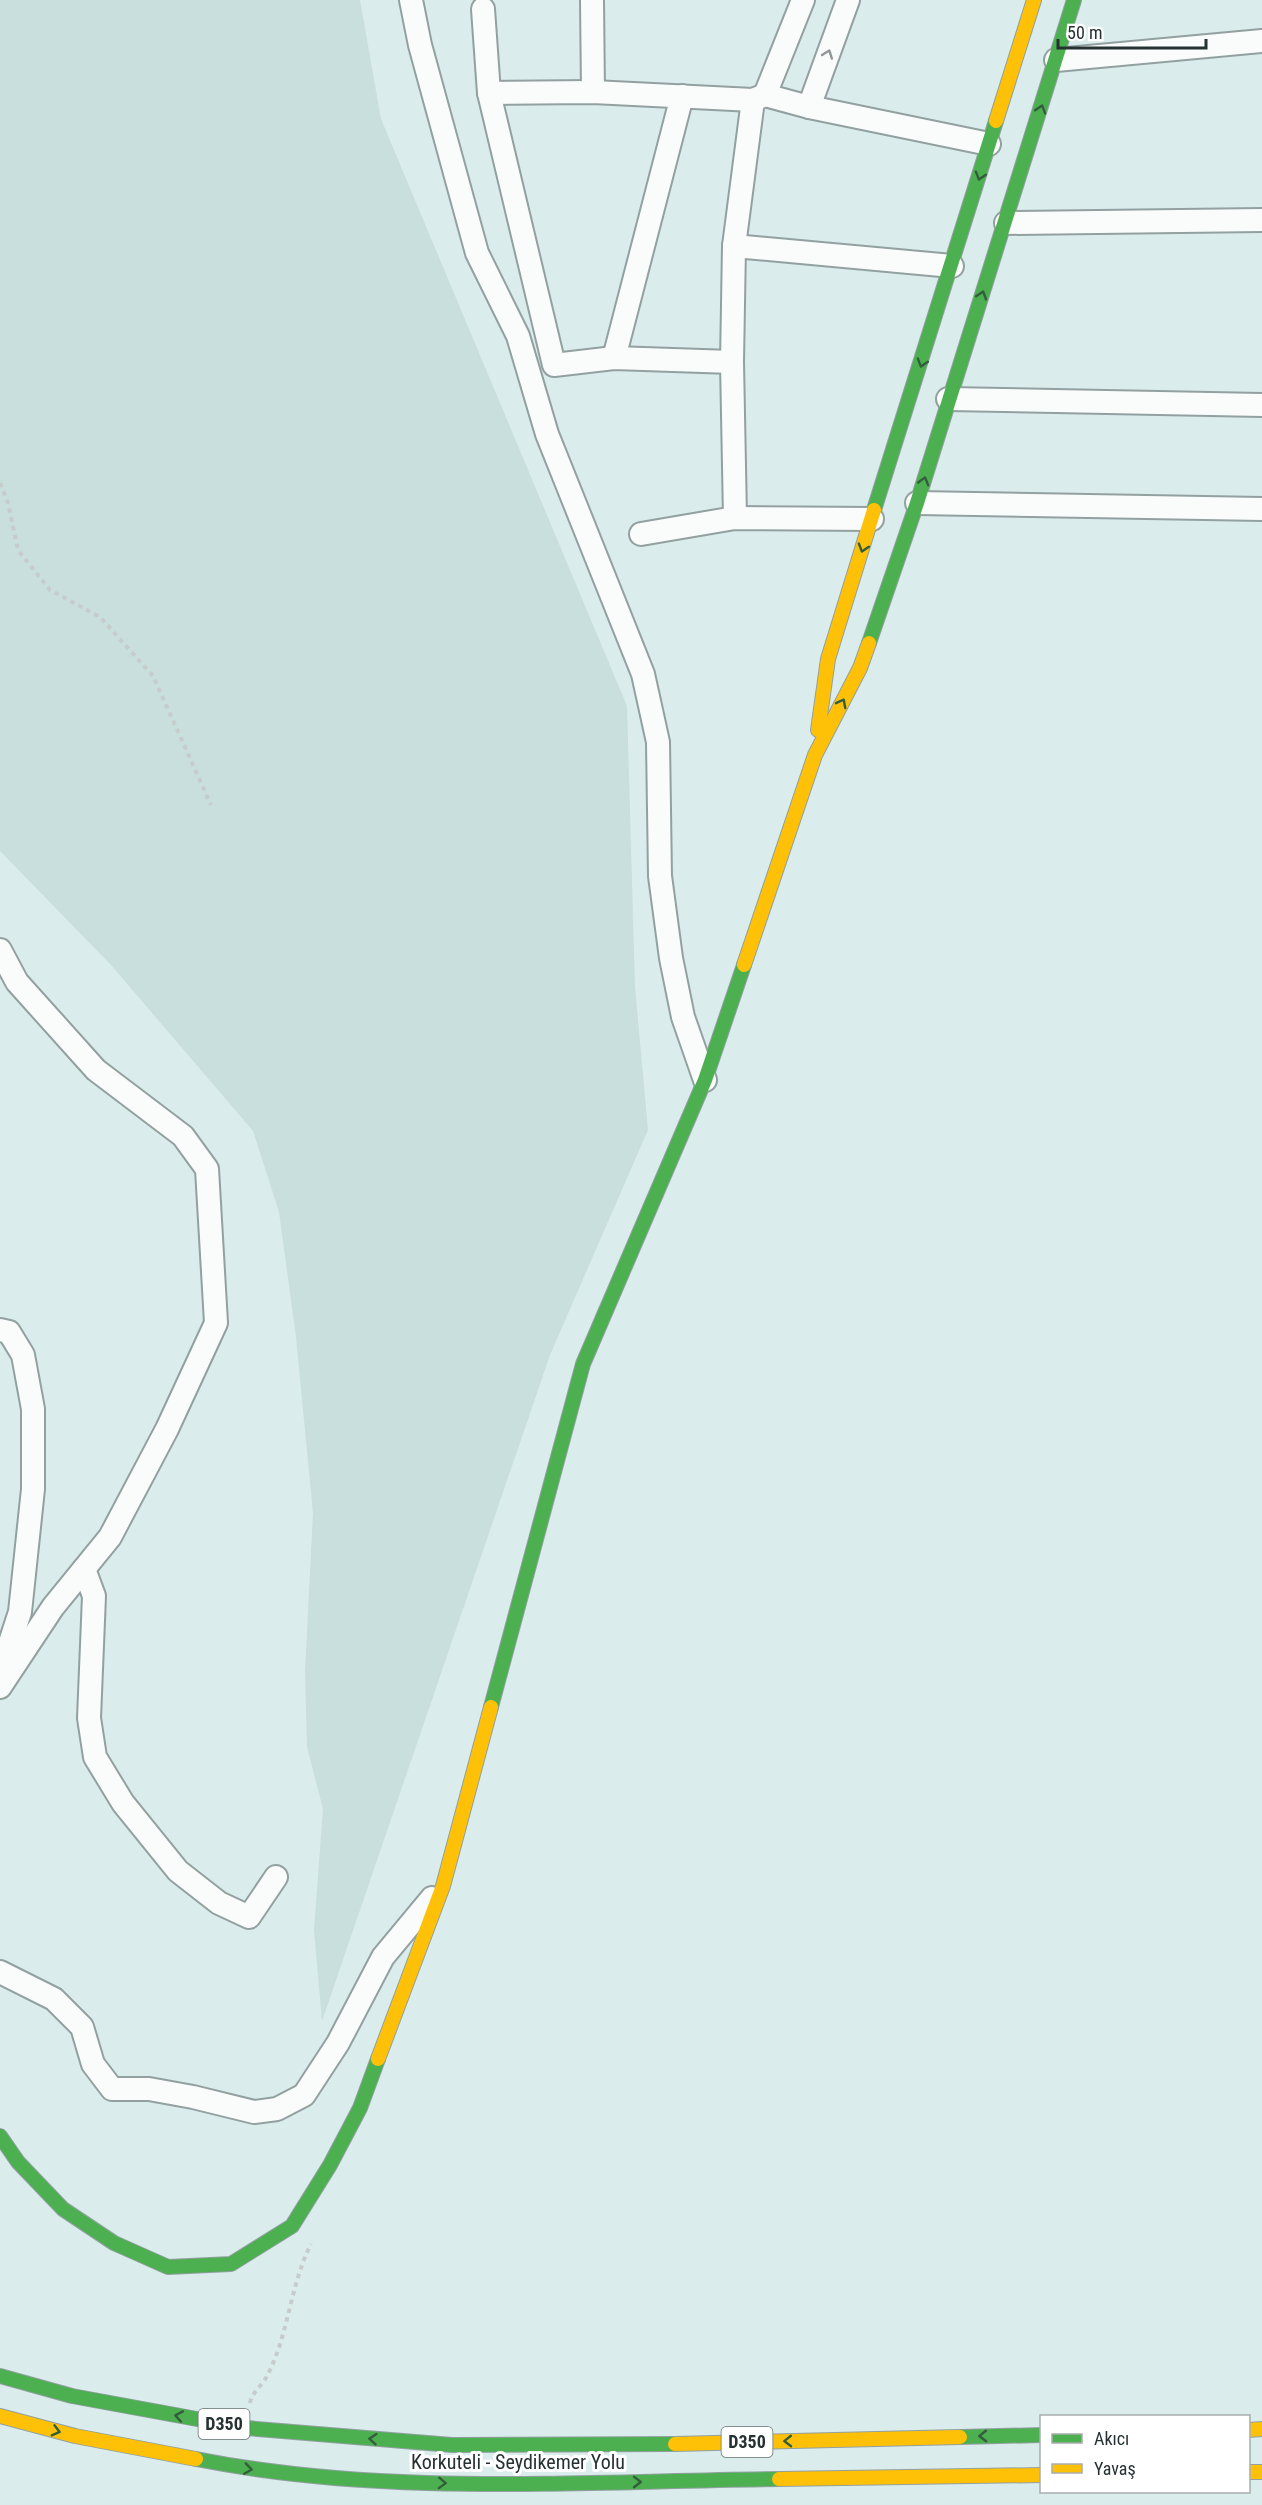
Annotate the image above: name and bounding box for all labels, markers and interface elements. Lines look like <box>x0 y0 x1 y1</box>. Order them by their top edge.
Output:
scale bar <box>1058 12 1206 50</box>
text: 50 m <box>1067 22 1102 43</box>
one-way arrow <box>821 49 834 59</box>
one-way arrow <box>1034 104 1046 115</box>
one-way arrow <box>974 170 987 181</box>
one-way arrow <box>975 290 987 301</box>
one-way arrow <box>916 357 929 367</box>
one-way arrow <box>917 476 929 487</box>
one-way arrow <box>858 543 870 553</box>
one-way arrow <box>835 699 846 710</box>
road number: D350 <box>198 2409 250 2439</box>
one-way arrow <box>175 2410 185 2423</box>
legend <box>1040 2415 1250 2493</box>
one-way arrow <box>51 2424 61 2436</box>
road number: D350 <box>722 2427 772 2457</box>
text: Akıcı <box>1094 2428 1129 2449</box>
one-way arrow <box>979 2430 988 2443</box>
one-way arrow <box>368 2433 377 2446</box>
one-way arrow <box>784 2435 793 2448</box>
street label: Korkuteli - Seydikemer Yolu <box>411 2450 625 2474</box>
text: Yavaş <box>1094 2458 1136 2479</box>
one-way arrow <box>243 2462 252 2474</box>
one-way arrow <box>632 2476 641 2488</box>
one-way arrow <box>437 2477 446 2489</box>

